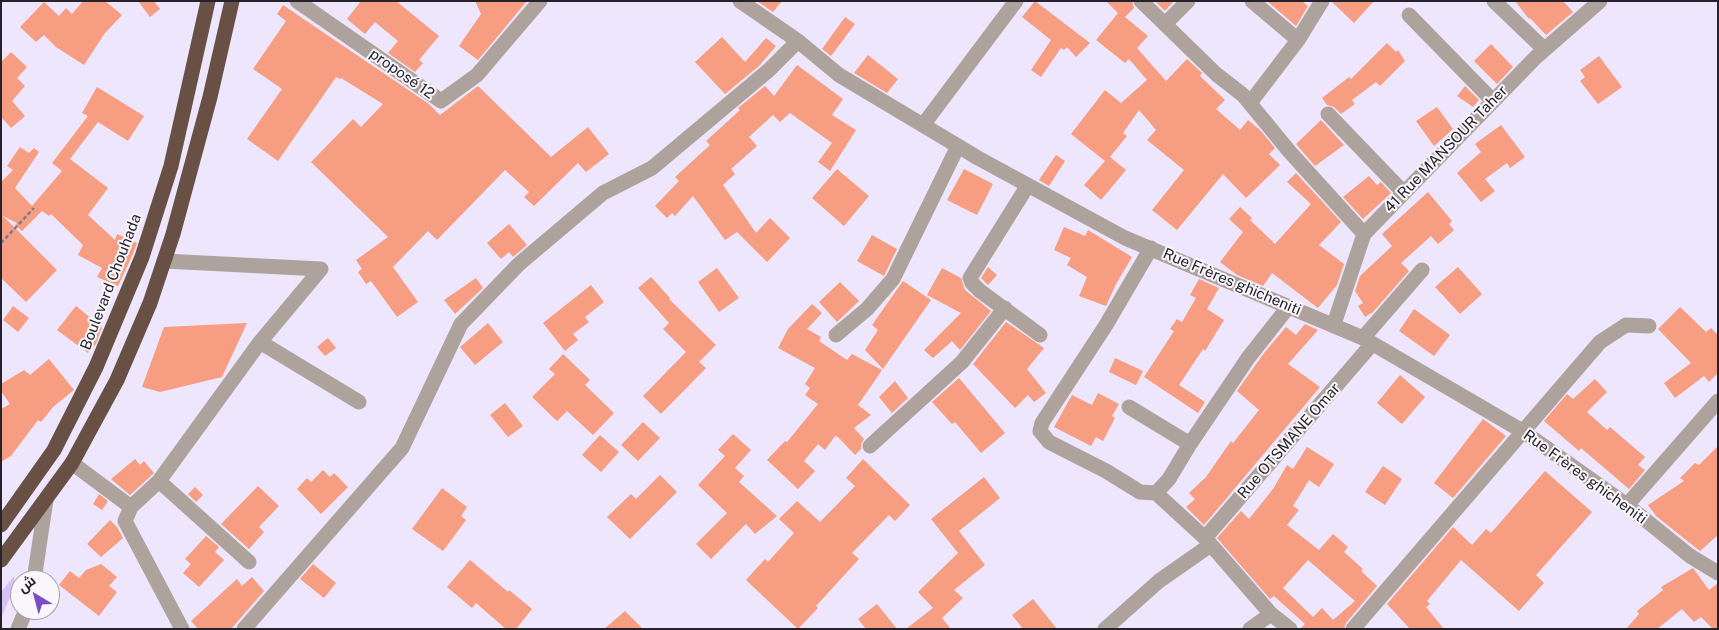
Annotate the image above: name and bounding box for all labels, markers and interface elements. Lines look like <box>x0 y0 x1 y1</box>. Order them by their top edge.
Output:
street label: proposé 12 <box>366 45 438 103</box>
street label: 41 Rue MANSOUR Taher <box>1381 82 1511 216</box>
street label: Boulevard Chouhada <box>77 211 145 353</box>
street label: Rue Frères ghicheniti <box>1160 245 1304 319</box>
street label: Rue OTSMANE Omar <box>1234 380 1344 502</box>
street label: Rue Frères ghicheniti <box>1520 426 1650 528</box>
north arrow <box>10 570 60 620</box>
text: ش <box>15 572 39 596</box>

